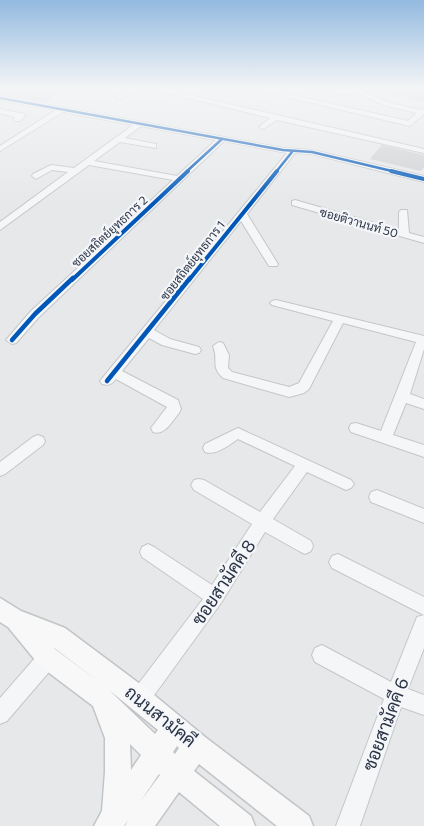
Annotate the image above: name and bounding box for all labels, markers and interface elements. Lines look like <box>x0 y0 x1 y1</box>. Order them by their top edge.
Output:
street label: ซอยสถิตย์ยุทธการ 2 <box>68 192 152 272</box>
street label: ซอยติวานนท์ 50 <box>318 204 400 240</box>
street label: ซอยสถิตย์ยุทธการ 1 <box>157 218 230 304</box>
street label: ซอยสามัคคี 8 <box>186 535 260 629</box>
street label: ซอยสามัคคี 6 <box>356 674 413 774</box>
street label: ถนนสามัคคี <box>121 680 202 751</box>

